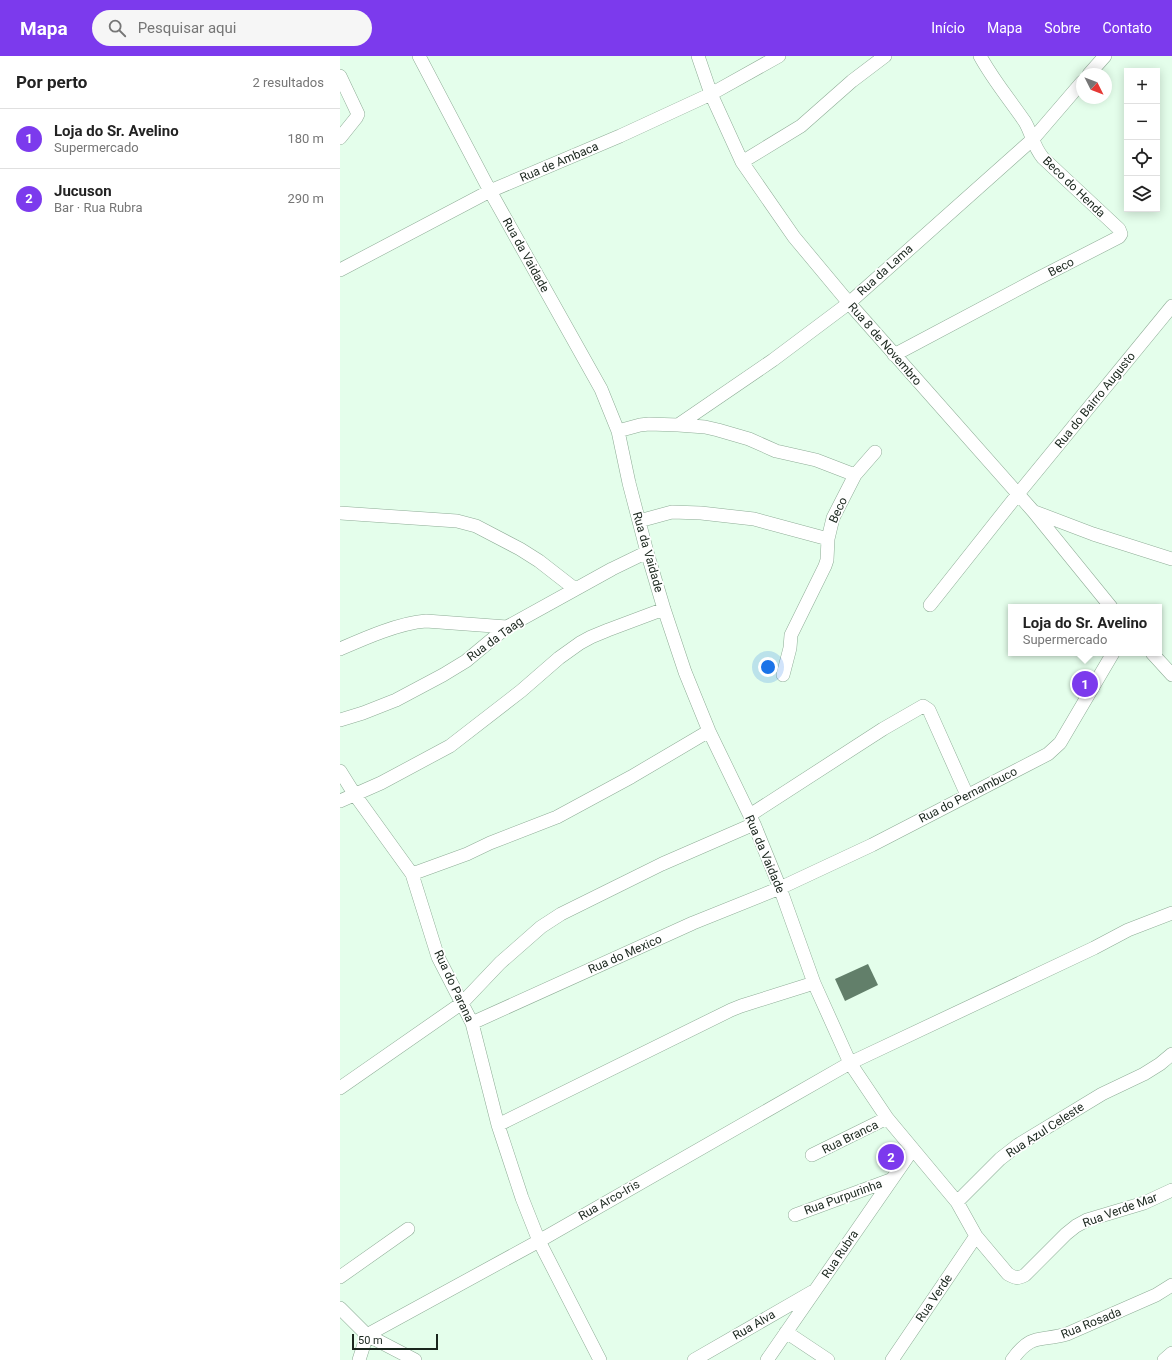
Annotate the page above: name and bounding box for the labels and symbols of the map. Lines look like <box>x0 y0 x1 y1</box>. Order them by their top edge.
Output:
north arrow <box>1076 68 1112 104</box>
street label: Rua de Ambaca <box>518 139 600 185</box>
street label: Beco do Henda <box>1040 154 1108 220</box>
street label: Rua da Vaidade <box>500 215 552 295</box>
street label: Rua da Lama <box>854 241 916 299</box>
street label: Beco <box>1046 255 1076 279</box>
street label: Rua 8 de Novembro <box>845 300 925 388</box>
street label: Rua do Bairro Augusto <box>1052 349 1138 451</box>
street label: Beco <box>826 495 850 525</box>
street label: Rua da Vaidade <box>630 510 666 594</box>
street label: Rua da Taag <box>464 614 526 664</box>
your location <box>758 657 778 677</box>
pin: 1 <box>1072 669 1098 699</box>
street label: Rua do Pernambuco <box>917 764 1020 826</box>
street label: Rua da Vaidade <box>742 813 788 895</box>
street label: Rua do Mexico <box>586 931 664 976</box>
street label: Rua do Parana <box>431 948 477 1024</box>
street label: Rua Azul Celeste <box>1004 1100 1086 1160</box>
street label: Rua Branca <box>820 1117 880 1157</box>
pin: 2 <box>878 1142 904 1172</box>
street label: Rua Purpurinha <box>802 1176 884 1218</box>
street label: Rua Arco-Iris <box>576 1177 642 1223</box>
street label: Rua Verde Mar <box>1081 1190 1159 1230</box>
street label: Rua Rubra <box>819 1227 861 1281</box>
street label: Rua Verde <box>913 1272 955 1324</box>
street label: Rua Rosada <box>1059 1305 1123 1341</box>
street label: Rua Alva <box>730 1307 778 1343</box>
scale bar <box>352 1332 438 1351</box>

